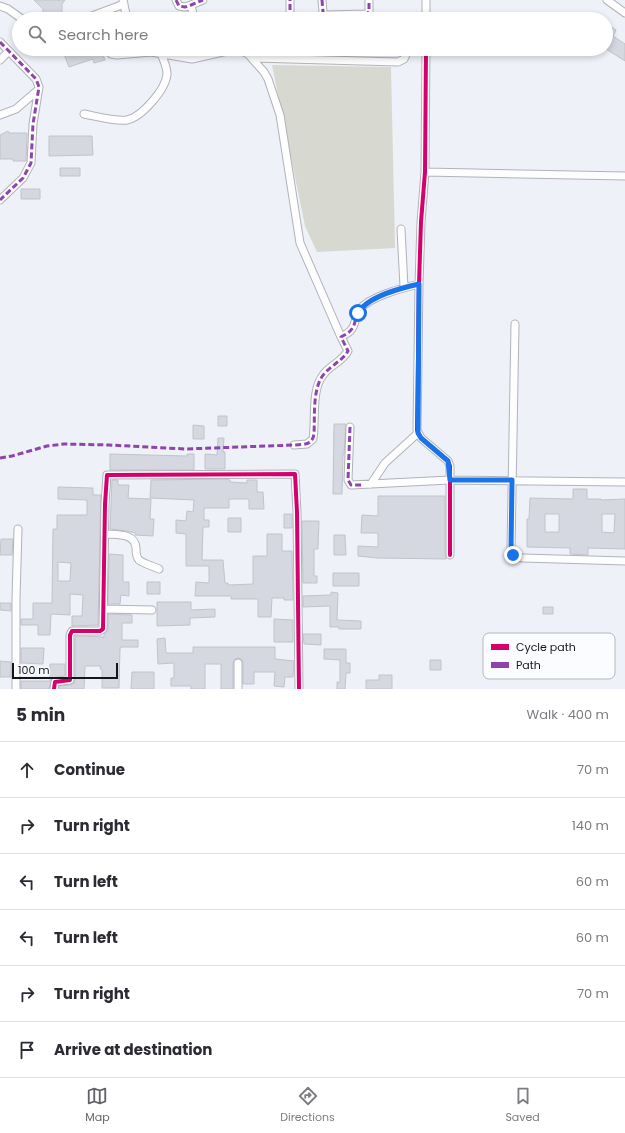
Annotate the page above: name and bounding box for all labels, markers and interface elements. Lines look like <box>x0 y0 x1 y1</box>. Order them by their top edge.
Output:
search box <box>12 12 613 56</box>
icon: search <box>26 23 48 45</box>
text: Search here <box>58 24 148 45</box>
route start <box>349 304 367 322</box>
route end <box>504 546 522 564</box>
legend <box>483 633 615 679</box>
text: Cycle path <box>516 639 576 655</box>
text: Path <box>516 657 541 673</box>
scale bar <box>12 661 118 680</box>
text: 100 m <box>18 662 50 678</box>
text: 5 min <box>16 703 65 727</box>
text: Walk · 400 m <box>527 705 609 724</box>
icon: ahead <box>16 759 38 781</box>
text: Continue <box>54 759 125 780</box>
text: 70 m <box>577 760 609 779</box>
icon: right <box>16 815 38 837</box>
text: Turn right <box>54 815 130 836</box>
text: 140 m <box>572 816 609 835</box>
icon: left <box>16 871 38 893</box>
text: Turn left <box>54 871 118 892</box>
text: 60 m <box>576 872 609 891</box>
icon: left <box>16 927 38 949</box>
text: Turn left <box>54 927 118 948</box>
text: 60 m <box>576 928 609 947</box>
icon: right <box>16 983 38 1005</box>
text: Turn right <box>54 983 130 1004</box>
text: 70 m <box>577 984 609 1003</box>
icon: arrive <box>16 1039 38 1061</box>
text: Arrive at destination <box>54 1039 212 1060</box>
tab: Map <box>85 1085 110 1126</box>
tab: Directions <box>280 1085 335 1126</box>
tab: Saved <box>505 1085 540 1126</box>

